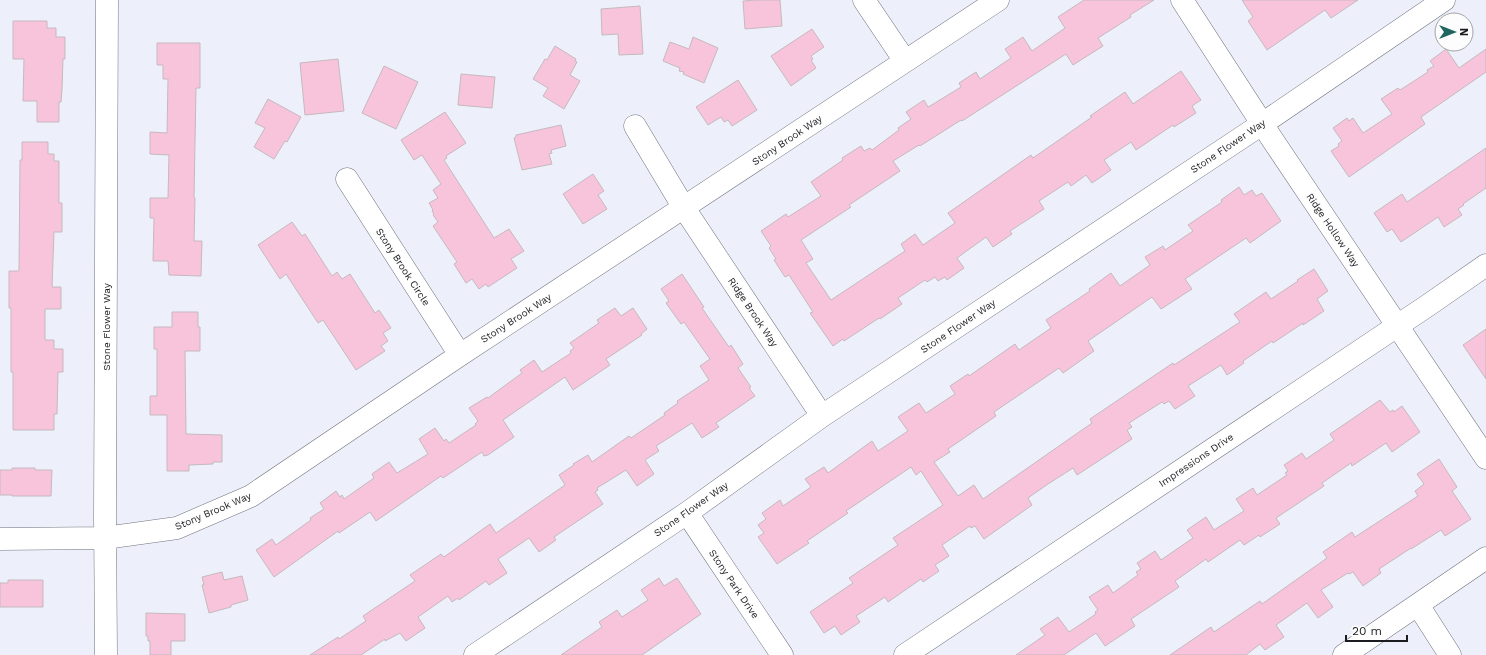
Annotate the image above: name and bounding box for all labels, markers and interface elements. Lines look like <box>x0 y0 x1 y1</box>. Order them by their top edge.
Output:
north arrow <box>1434 12 1474 52</box>
text: N <box>1457 28 1470 36</box>
street label: Stony Brook Way <box>750 112 825 167</box>
street label: Stone Flower Way <box>1189 116 1268 175</box>
street label: Ridge Hollow Way <box>1304 191 1362 270</box>
street label: Stony Brook Circle <box>374 226 432 308</box>
street label: Ridge Brook Way <box>726 275 781 349</box>
street label: Stone Flower Way <box>101 282 112 371</box>
street label: Stony Brook Way <box>479 291 554 345</box>
street label: Stone Flower Way <box>919 296 998 355</box>
street label: Impressions Drive <box>1157 431 1235 489</box>
street label: Stone Flower Way <box>652 479 731 539</box>
street label: Stony Brook Way <box>173 490 254 532</box>
street label: Stony Park Drive <box>707 548 761 621</box>
scale bar <box>1346 617 1407 643</box>
text: 20 m <box>1352 624 1382 638</box>

